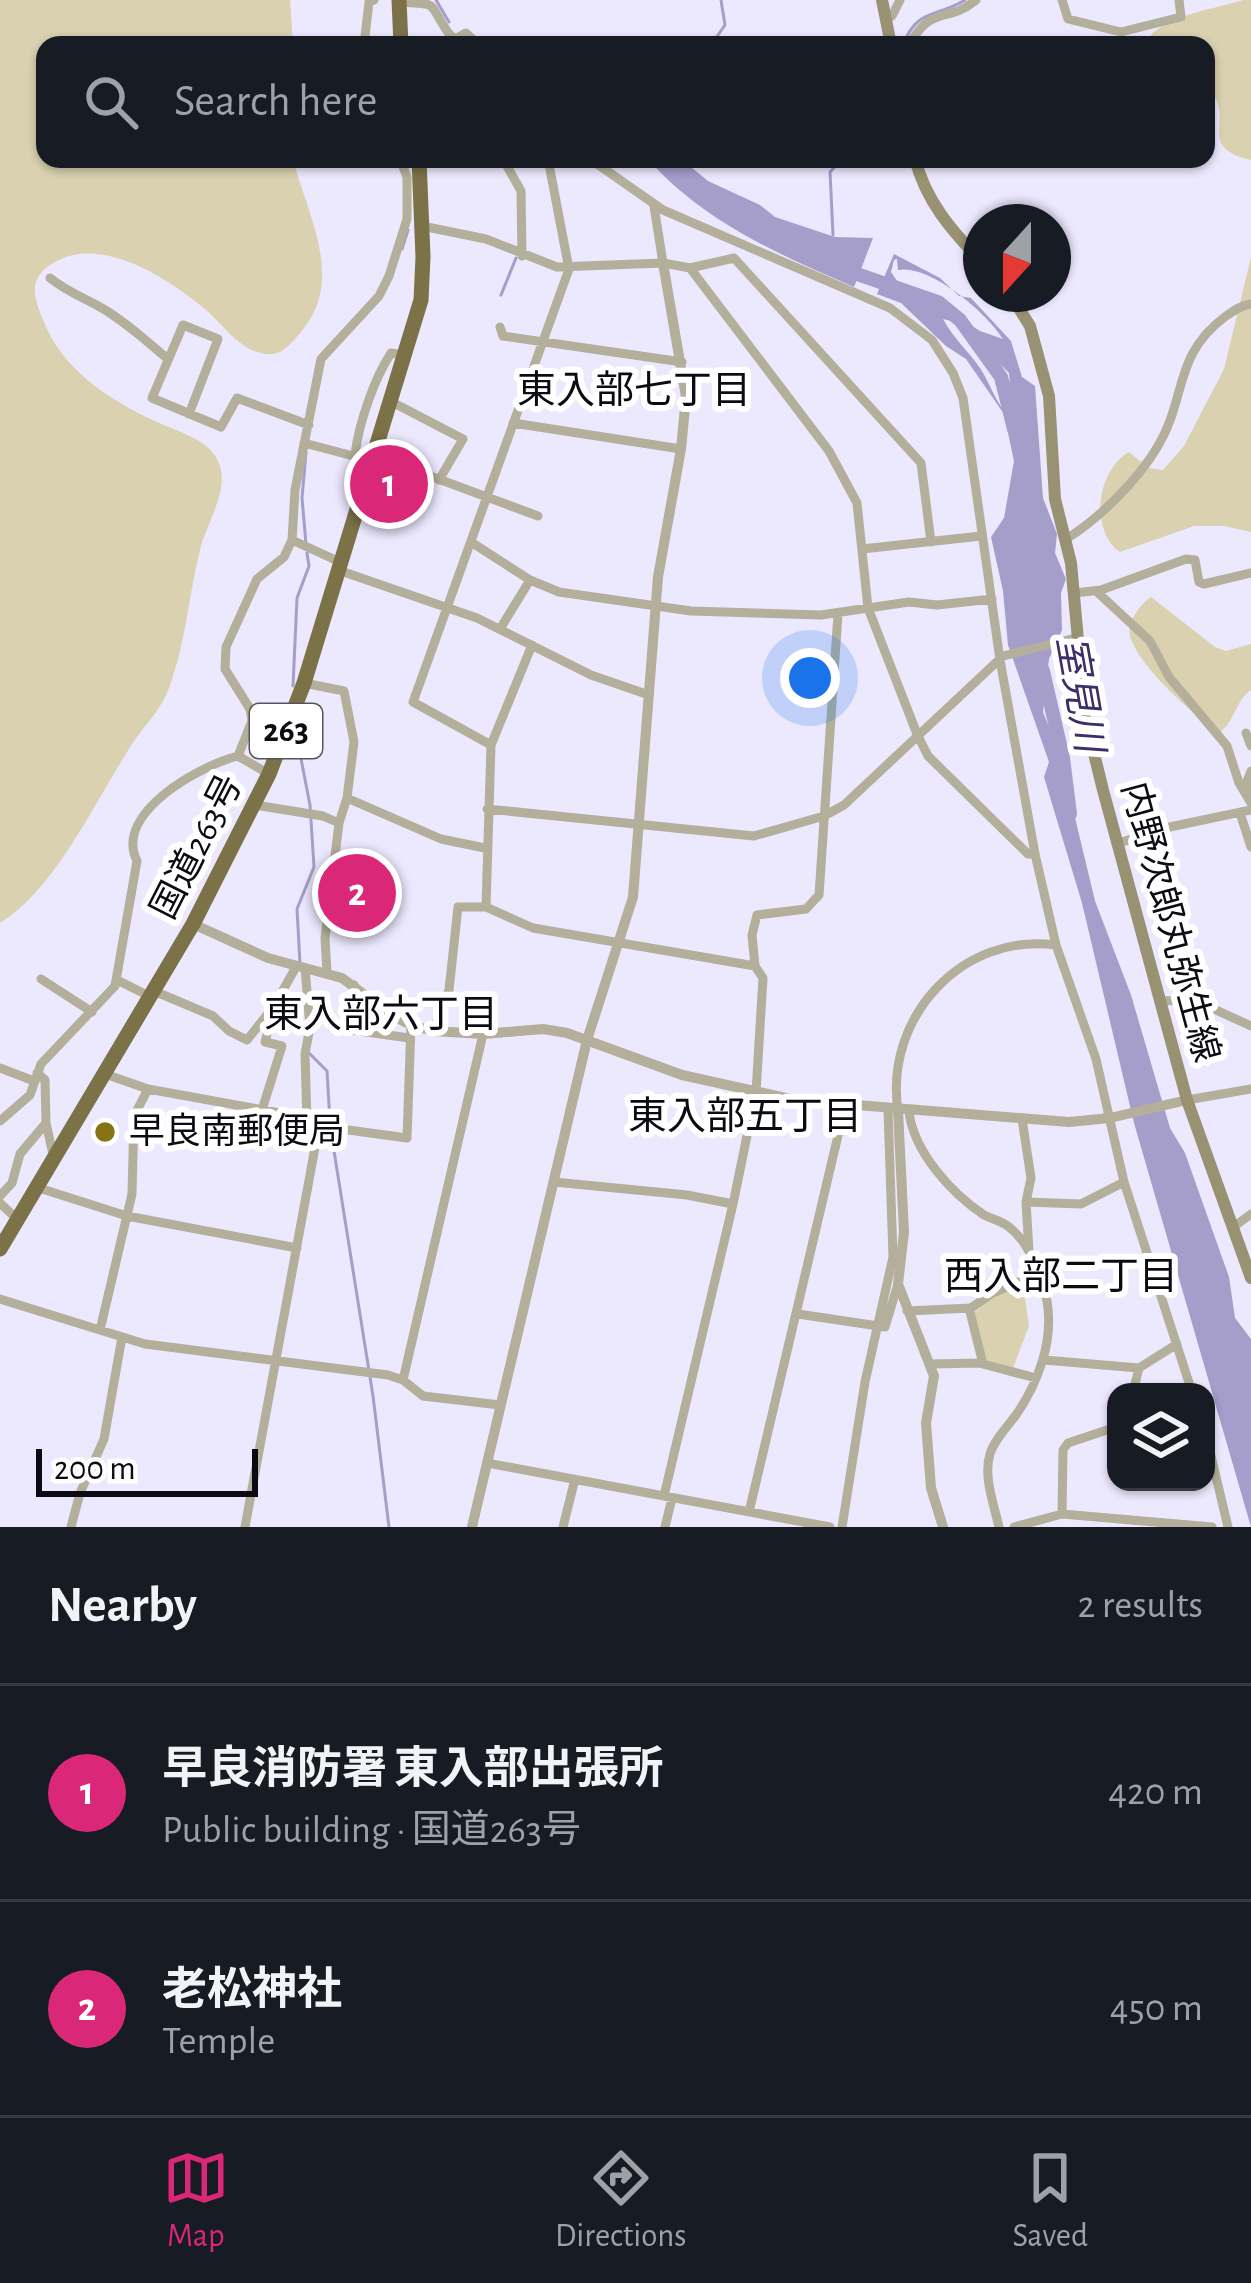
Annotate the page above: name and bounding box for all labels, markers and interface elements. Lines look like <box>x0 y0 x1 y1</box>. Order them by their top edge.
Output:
search box <box>36 36 1215 168</box>
icon: search <box>78 69 144 135</box>
text: Search here <box>174 79 377 124</box>
north arrow <box>963 204 1071 312</box>
district label: 東入部七丁目 <box>517 370 751 411</box>
pin: 1 <box>350 439 428 529</box>
water label: 室見川 <box>1050 633 1111 759</box>
your location <box>780 648 840 708</box>
road number: 263 <box>250 704 322 758</box>
street label: 国道263号 <box>144 768 248 925</box>
street label: 内野次郎丸弥生線 <box>1115 778 1227 1066</box>
pin: 2 <box>318 848 396 938</box>
district label: 東入部六丁目 <box>264 994 498 1035</box>
district label: 東入部五丁目 <box>628 1096 862 1137</box>
place label: 早良南郵便局 <box>129 1112 345 1150</box>
marker: 早良南郵便局 <box>92 1119 118 1145</box>
district label: 西入部二丁目 <box>944 1256 1178 1297</box>
map controls <box>1107 1383 1215 1491</box>
button: layers <box>1107 1383 1215 1491</box>
scale bar <box>36 1443 258 1496</box>
text: 200 m <box>54 1453 136 1486</box>
text: Nearby <box>48 1580 197 1631</box>
text: 2 results <box>1077 1586 1203 1625</box>
text: 早良消防署 東入部出張所 <box>162 1747 664 1792</box>
text: 1 <box>80 1773 94 1812</box>
text: 420 m <box>1108 1773 1203 1812</box>
text: Public building · 国道263号 <box>162 1811 581 1850</box>
text: 老松神社 <box>162 1968 342 2013</box>
text: 2 <box>78 1989 96 2028</box>
text: 450 m <box>1110 1989 1203 2028</box>
text: Temple <box>162 2022 275 2061</box>
tab: Map <box>163 2145 229 2257</box>
tab: Directions <box>555 2145 686 2257</box>
tab: Saved <box>1012 2145 1088 2257</box>

